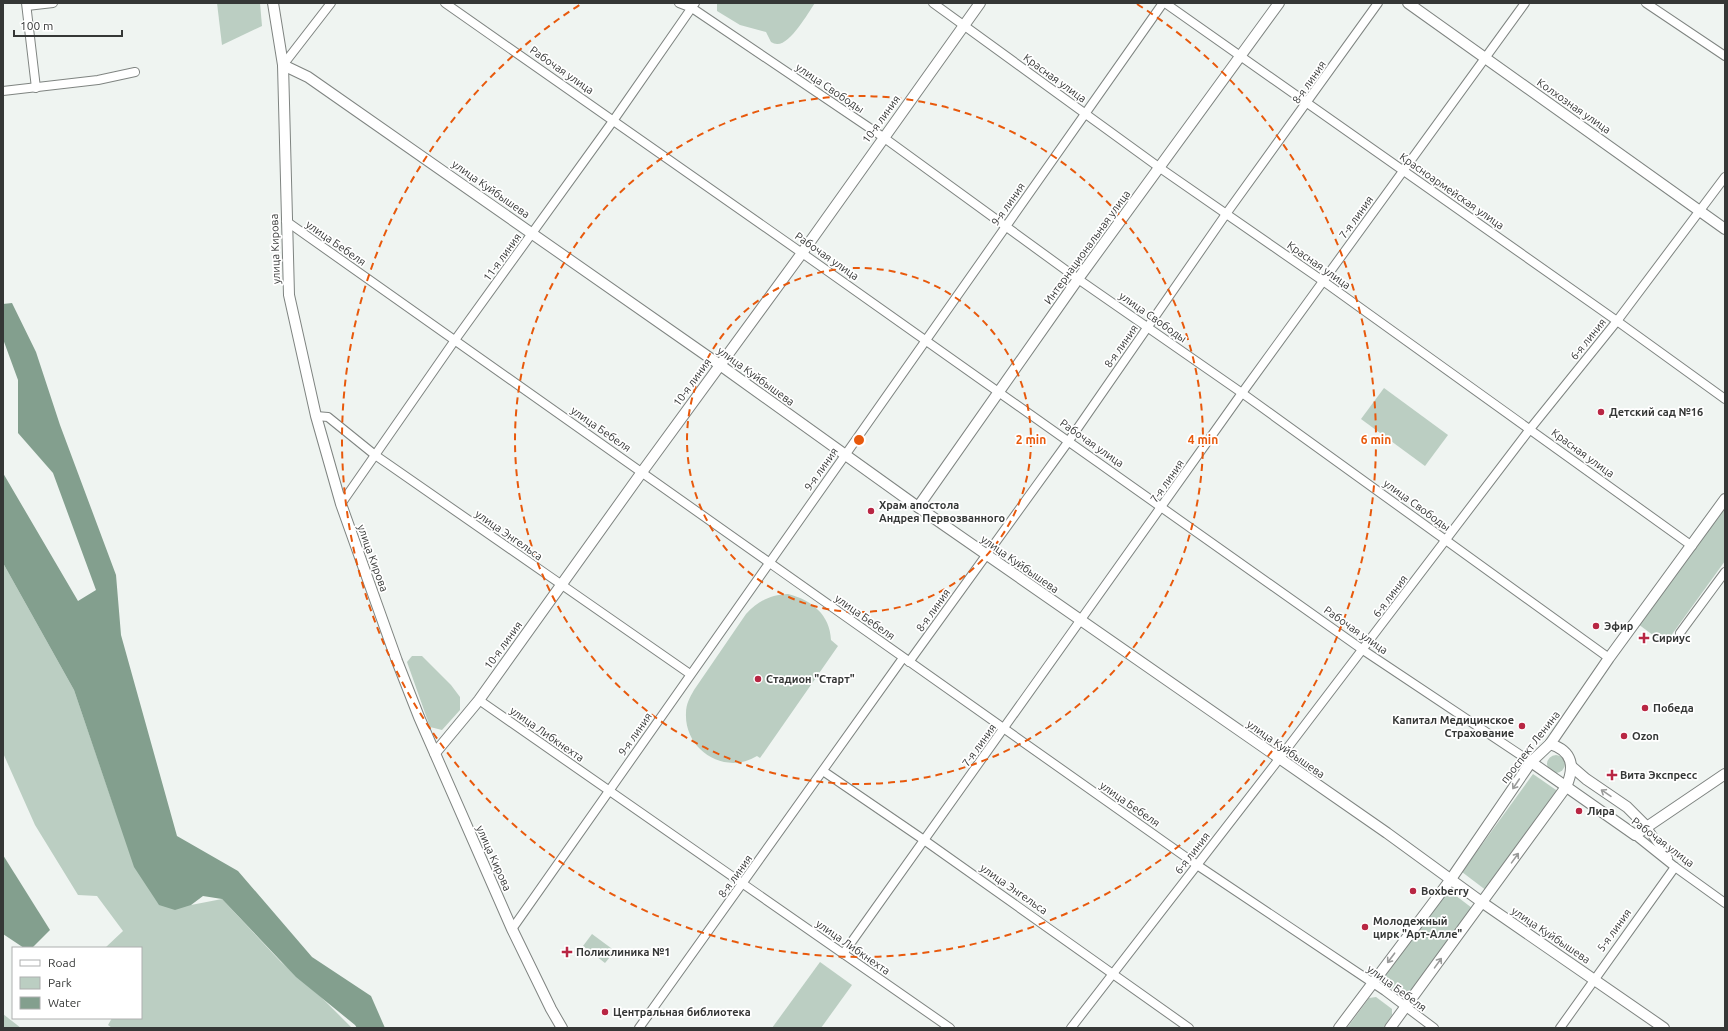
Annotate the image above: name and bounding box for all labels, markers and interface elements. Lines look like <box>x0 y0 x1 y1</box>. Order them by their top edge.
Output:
scale bar <box>14 12 122 38</box>
text: 100 m <box>20 19 53 32</box>
street label: Рабочая улица <box>528 44 596 96</box>
street label: Красная улица <box>1021 51 1089 105</box>
street label: 8-я линия <box>1290 58 1328 106</box>
street label: улица Свободы <box>794 61 866 115</box>
street label: Колхозная улица <box>1535 76 1613 136</box>
street label: 10-я линия <box>860 93 902 145</box>
street label: Красноармейская улица <box>1398 150 1506 232</box>
street label: улица Куйбышева <box>450 158 532 220</box>
street label: 9-я линия <box>989 180 1027 228</box>
street label: Интернациональная улица <box>1042 188 1132 306</box>
street label: 7-я линия <box>1337 193 1375 241</box>
street label: улица Кирова <box>268 214 282 284</box>
street label: улица Бебеля <box>304 218 368 268</box>
street label: Рабочая улица <box>793 230 861 282</box>
street label: 11-я линия <box>481 231 523 283</box>
street label: Красная улица <box>1285 239 1353 291</box>
street label: улица Свободы <box>1117 289 1189 345</box>
street label: 6-я линия <box>1568 316 1608 362</box>
street label: 8-я линия <box>1102 322 1140 370</box>
street label: улица Куйбышева <box>715 344 797 408</box>
street label: 10-я линия <box>671 356 713 408</box>
street label: улица Бебеля <box>569 404 633 454</box>
place label: Детский сад №16 <box>1609 406 1703 418</box>
marker: Детский сад №16 <box>1596 407 1606 417</box>
street label: Рабочая улица <box>1058 417 1126 469</box>
street label: Красная улица <box>1549 426 1617 480</box>
centre of rings <box>852 433 866 447</box>
text: 2 min <box>1016 433 1046 446</box>
text: 4 min <box>1188 433 1218 446</box>
text: 6 min <box>1361 433 1391 446</box>
street label: 9-я линия <box>802 445 840 493</box>
street label: 7-я линия <box>1148 457 1186 505</box>
street label: улица Свободы <box>1381 477 1453 533</box>
place label: Храм апостола Андрея Первозванного <box>879 499 1005 524</box>
marker: Храм апостола Андрея Первозванного <box>866 506 876 516</box>
street label: улица Энгельса <box>473 507 545 563</box>
street label: улица Кирова <box>355 523 391 593</box>
street label: улица Куйбышева <box>979 533 1061 595</box>
street label: 6-я линия <box>1370 573 1410 619</box>
street label: 8-я линия <box>914 586 952 634</box>
street label: улица Бебеля <box>833 592 897 642</box>
street label: Рабочая улица <box>1322 604 1390 656</box>
street label: 10-я линия <box>482 619 524 671</box>
place label: Эфир <box>1604 620 1634 632</box>
marker: Эфир <box>1591 621 1601 631</box>
place label: Сириус <box>1652 632 1691 644</box>
marker: Сириус <box>1639 633 1649 643</box>
place label: Стадион "Старт" <box>766 673 855 685</box>
marker: Стадион "Старт" <box>753 674 763 684</box>
place label: Победа <box>1653 702 1694 714</box>
marker: Победа <box>1640 703 1650 713</box>
street label: улица Либкнехта <box>508 704 586 764</box>
street label: проспект Ленина <box>1498 708 1562 786</box>
street label: 9-я линия <box>616 710 654 758</box>
place label: Капитал Медицинское Страхование <box>1392 714 1514 739</box>
street label: улица Куйбышева <box>1245 718 1327 780</box>
street label: 7-я линия <box>960 721 998 769</box>
marker: Капитал Медицинское Страхование <box>1517 721 1527 731</box>
place label: Ozon <box>1632 730 1659 742</box>
marker: Ozon <box>1619 731 1629 741</box>
place label: Вита Экспресс <box>1620 769 1698 781</box>
marker: Вита Экспресс <box>1607 770 1617 780</box>
one-way arrow <box>1511 778 1519 790</box>
street label: улица Бебеля <box>1098 779 1162 829</box>
one-way arrow <box>1601 789 1612 797</box>
place label: Лира <box>1587 805 1615 817</box>
marker: Лира <box>1574 806 1584 816</box>
street label: Рабочая улица <box>1629 815 1697 869</box>
street label: улица Кирова <box>474 823 514 893</box>
street label: 6-я линия <box>1172 830 1212 876</box>
street label: 8-я линия <box>716 852 754 900</box>
one-way arrow <box>1511 853 1519 864</box>
street label: улица Энгельса <box>978 861 1050 917</box>
place label: Boxberry <box>1421 885 1469 897</box>
marker: Boxberry <box>1408 886 1418 896</box>
street label: улица Куйбышева <box>1509 904 1593 966</box>
street label: 5-я линия <box>1595 906 1633 954</box>
place label: Молодежный цирк "Арт-Алле" <box>1373 915 1462 940</box>
street label: улица Либкнехта <box>814 917 892 977</box>
marker: Молодежный цирк "Арт-Алле" <box>1360 922 1370 932</box>
marker: Поликлиника №1 <box>561 946 573 958</box>
place label: Поликлиника №1 <box>576 946 670 958</box>
legend <box>12 947 142 1019</box>
one-way arrow <box>1387 953 1395 964</box>
text: Road <box>48 956 76 969</box>
one-way arrow <box>1434 958 1442 969</box>
street label: улица Бебеля <box>1365 962 1429 1014</box>
text: Park <box>48 976 72 989</box>
text: Water <box>48 996 81 1009</box>
place label: Центральная библиотека <box>613 1006 751 1018</box>
marker: Центральная библиотека <box>600 1007 610 1017</box>

